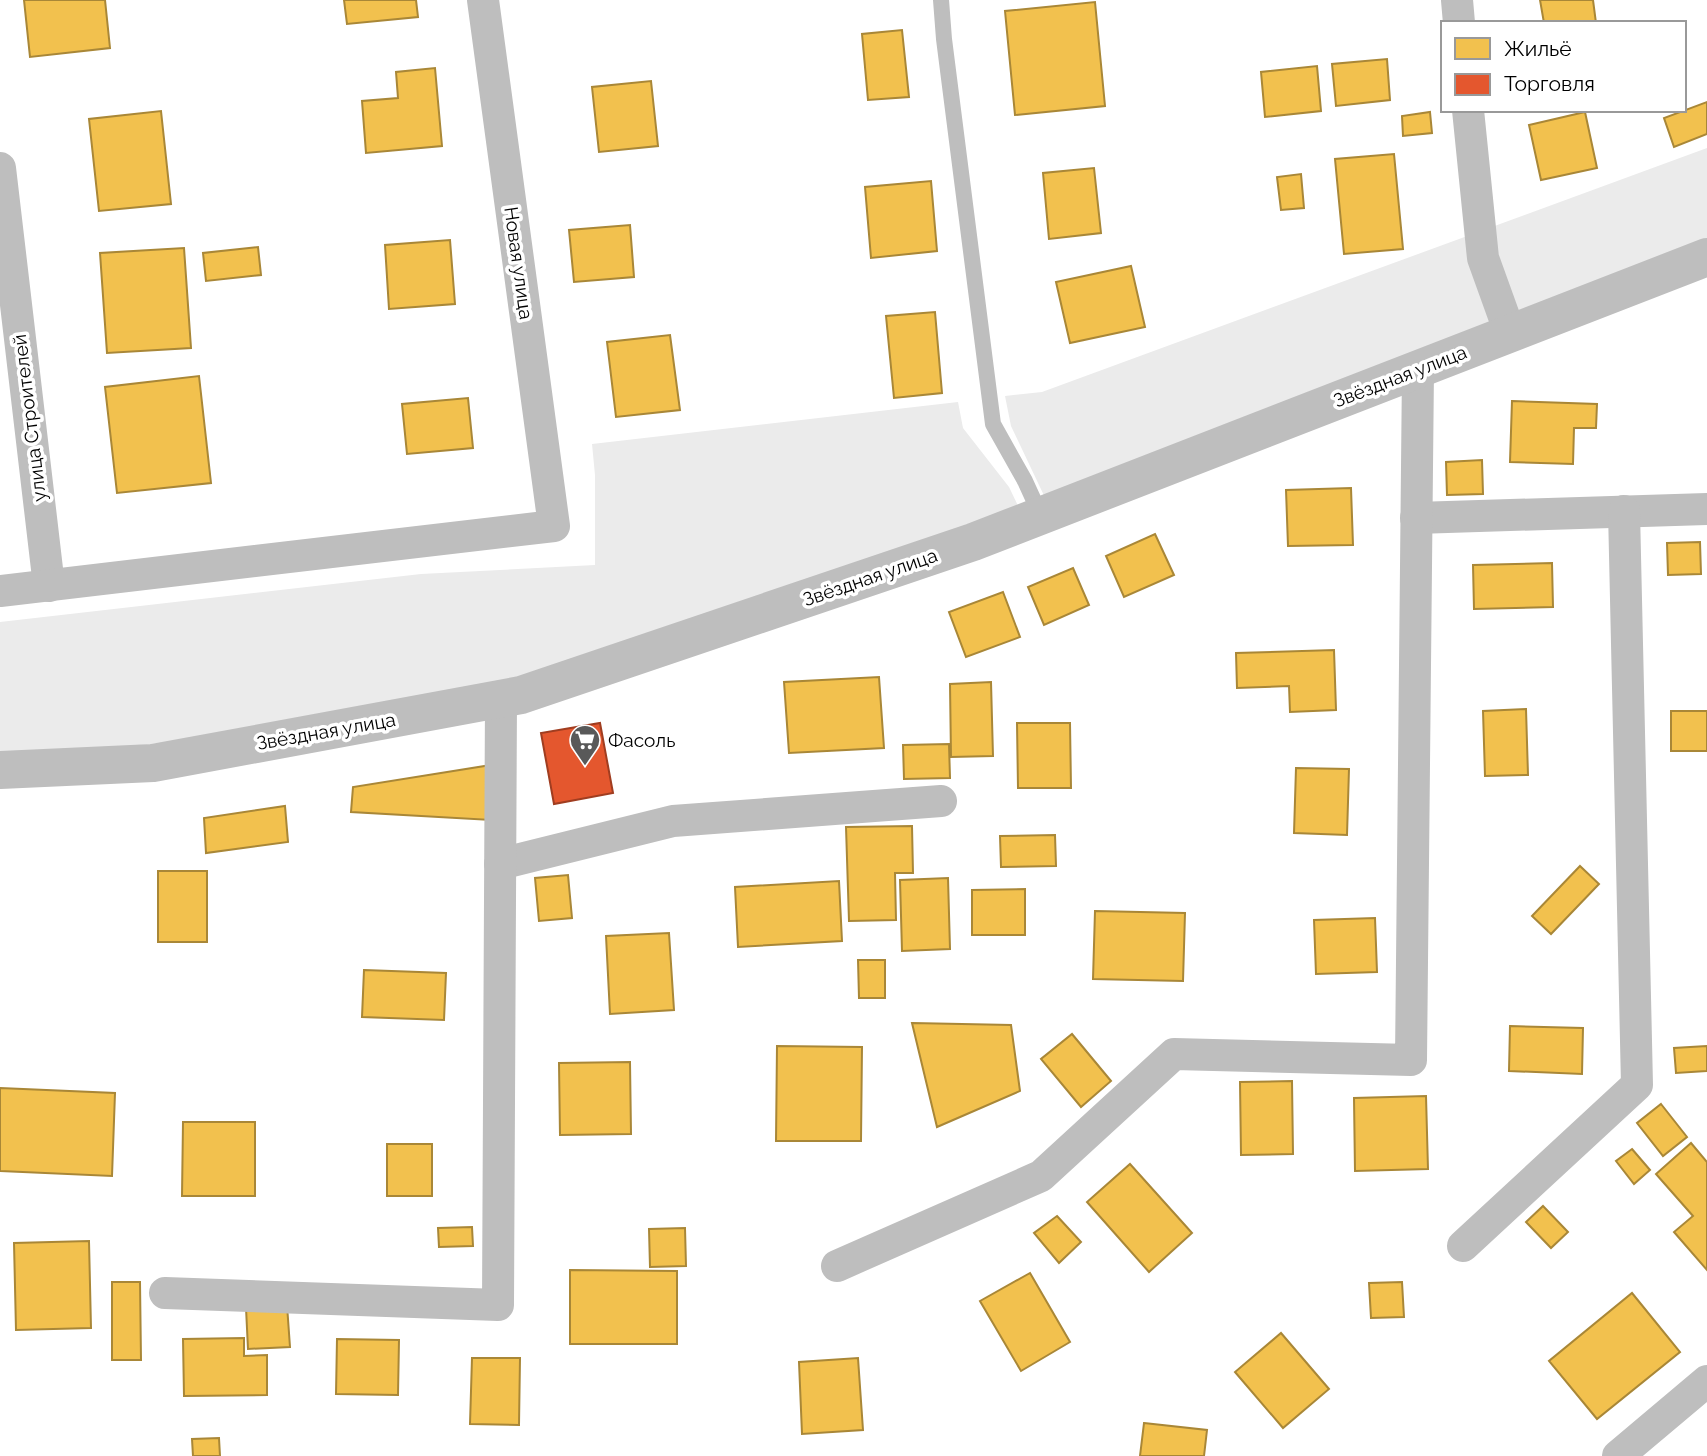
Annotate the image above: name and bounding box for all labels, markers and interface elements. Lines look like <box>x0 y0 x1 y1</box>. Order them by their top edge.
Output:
legend <box>1441 21 1686 112</box>
text: Жильё <box>1504 36 1572 61</box>
text: Торговля <box>1504 71 1595 96</box>
street label: Новая улица <box>500 205 538 321</box>
street label: улица Строителей <box>8 333 50 503</box>
street label: Звёздная улица <box>1330 341 1470 411</box>
street label: Звёздная улица <box>800 544 940 610</box>
street label: Звёздная улица <box>255 708 397 754</box>
supermarket icon: Фасоль <box>568 723 602 767</box>
place label: Фасоль <box>608 729 675 751</box>

